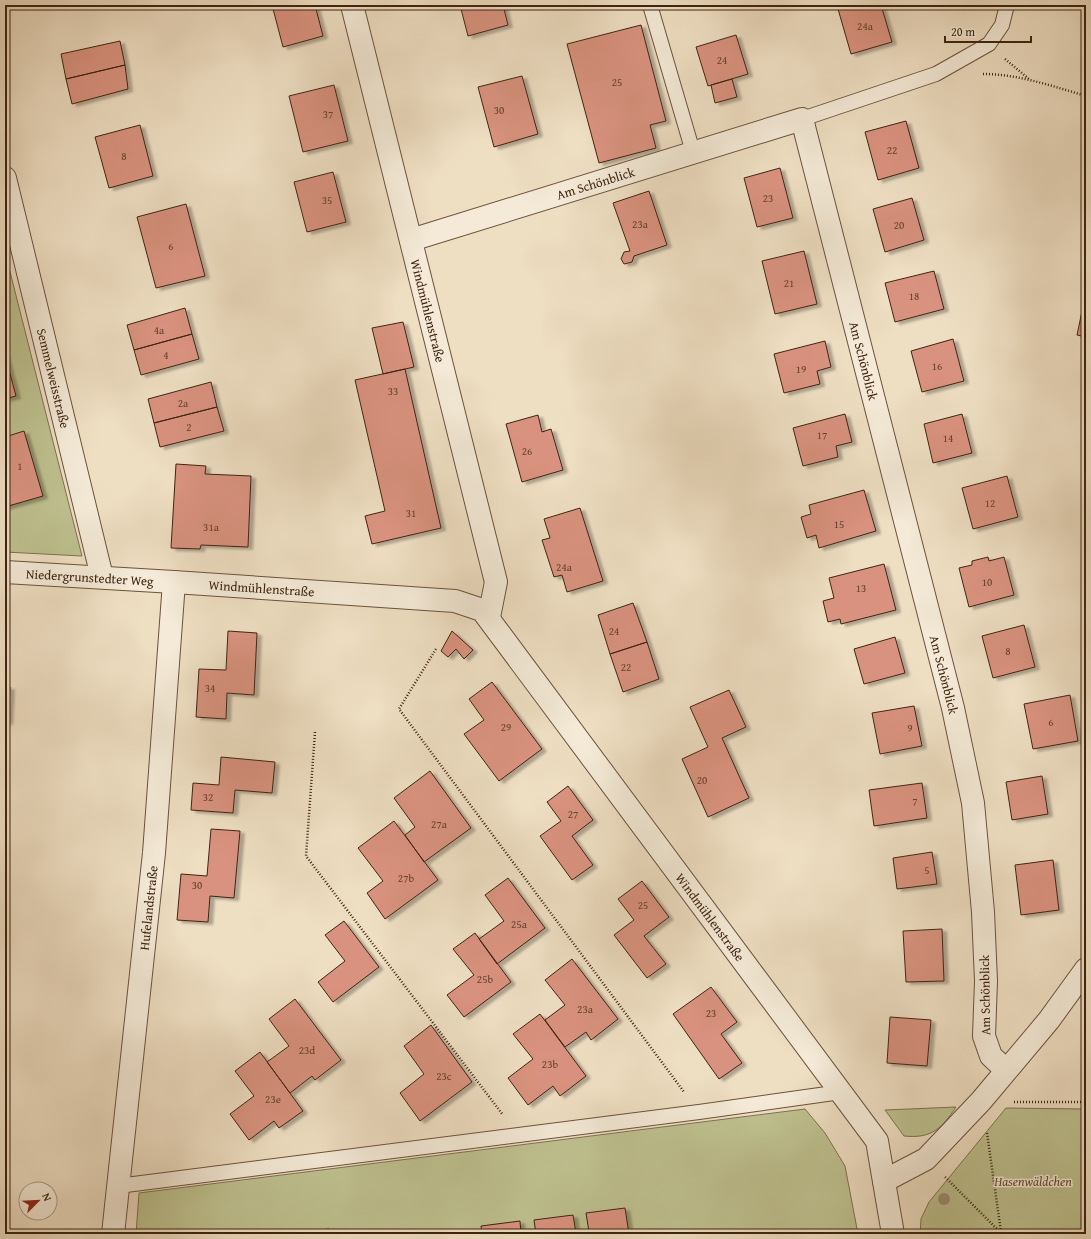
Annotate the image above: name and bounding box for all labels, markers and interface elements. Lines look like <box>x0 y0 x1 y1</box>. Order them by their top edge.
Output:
house number: 24a <box>857 18 874 34</box>
scale bar <box>945 18 1031 44</box>
text: 20 m <box>951 23 975 40</box>
house number: 24 <box>717 52 727 68</box>
house number: 25 <box>612 74 622 90</box>
house number: 30 <box>494 102 504 118</box>
house number: 37 <box>323 106 333 122</box>
house number: 22 <box>887 142 897 158</box>
house number: 8 <box>121 148 127 164</box>
street label: Am Schönblick <box>554 162 637 204</box>
house number: 23 <box>763 190 773 206</box>
house number: 35 <box>322 192 332 208</box>
house number: 23a <box>632 216 649 232</box>
house number: 20 <box>894 217 904 233</box>
house number: 6 <box>168 238 174 254</box>
street label: Windmühlenstraße <box>406 257 450 364</box>
house number: 21 <box>784 275 794 291</box>
house number: 18 <box>909 288 919 304</box>
street label: Am Schönblick <box>845 319 883 403</box>
house number: 4a <box>154 322 165 338</box>
street label: Semmelweisstraße <box>32 326 75 430</box>
house number: 4 <box>163 347 169 363</box>
house number: 16 <box>932 358 942 374</box>
house number: 19 <box>796 361 806 377</box>
house number: 33 <box>388 383 398 399</box>
house number: 2a <box>178 395 189 411</box>
house number: 2 <box>186 419 192 435</box>
house number: 17 <box>817 427 827 443</box>
house number: 14 <box>943 430 953 446</box>
house number: 26 <box>522 443 532 459</box>
house number: 1 <box>17 458 23 474</box>
house number: 12 <box>985 495 995 511</box>
house number: 31 <box>406 505 416 521</box>
house number: 15 <box>834 516 844 532</box>
house number: 31a <box>203 519 220 535</box>
house number: 24a <box>556 559 573 575</box>
street label: Niedergrunstedter Weg <box>26 564 155 590</box>
house number: 10 <box>982 574 992 590</box>
street label: Windmühlenstraße <box>208 575 315 601</box>
house number: 13 <box>856 580 866 596</box>
house number: 24 <box>609 623 619 639</box>
street label: Am Schönblick <box>925 633 964 716</box>
house number: 8 <box>1005 643 1011 659</box>
house number: 22 <box>621 659 631 675</box>
house number: 34 <box>205 680 215 696</box>
house number: 6 <box>1048 714 1054 730</box>
house number: 29 <box>501 719 511 735</box>
house number: 9 <box>907 720 913 736</box>
house number: 20 <box>697 772 707 788</box>
house number: 32 <box>203 789 213 805</box>
house number: 7 <box>912 793 918 809</box>
house number: 27 <box>568 806 578 822</box>
house number: 27a <box>431 816 448 832</box>
house number: 5 <box>924 862 930 878</box>
street label: Hufelandstraße <box>134 865 162 951</box>
street label: Windmühlenstraße <box>671 869 750 965</box>
house number: 27b <box>398 870 414 886</box>
house number: 30 <box>192 877 202 893</box>
house number: 25 <box>638 897 648 913</box>
house number: 25a <box>511 916 528 932</box>
street label: Am Schönblick <box>975 954 995 1036</box>
house number: 25b <box>477 971 493 987</box>
house number: 23a <box>577 1001 594 1017</box>
house number: 23 <box>706 1005 716 1021</box>
house number: 23d <box>299 1042 315 1058</box>
house number: 23b <box>542 1056 558 1072</box>
house number: 23c <box>436 1068 452 1084</box>
house number: 23e <box>265 1091 281 1107</box>
park label: Hasenwäldchen <box>993 1172 1072 1191</box>
north arrow <box>18 1181 58 1221</box>
text: N <box>38 1190 56 1204</box>

